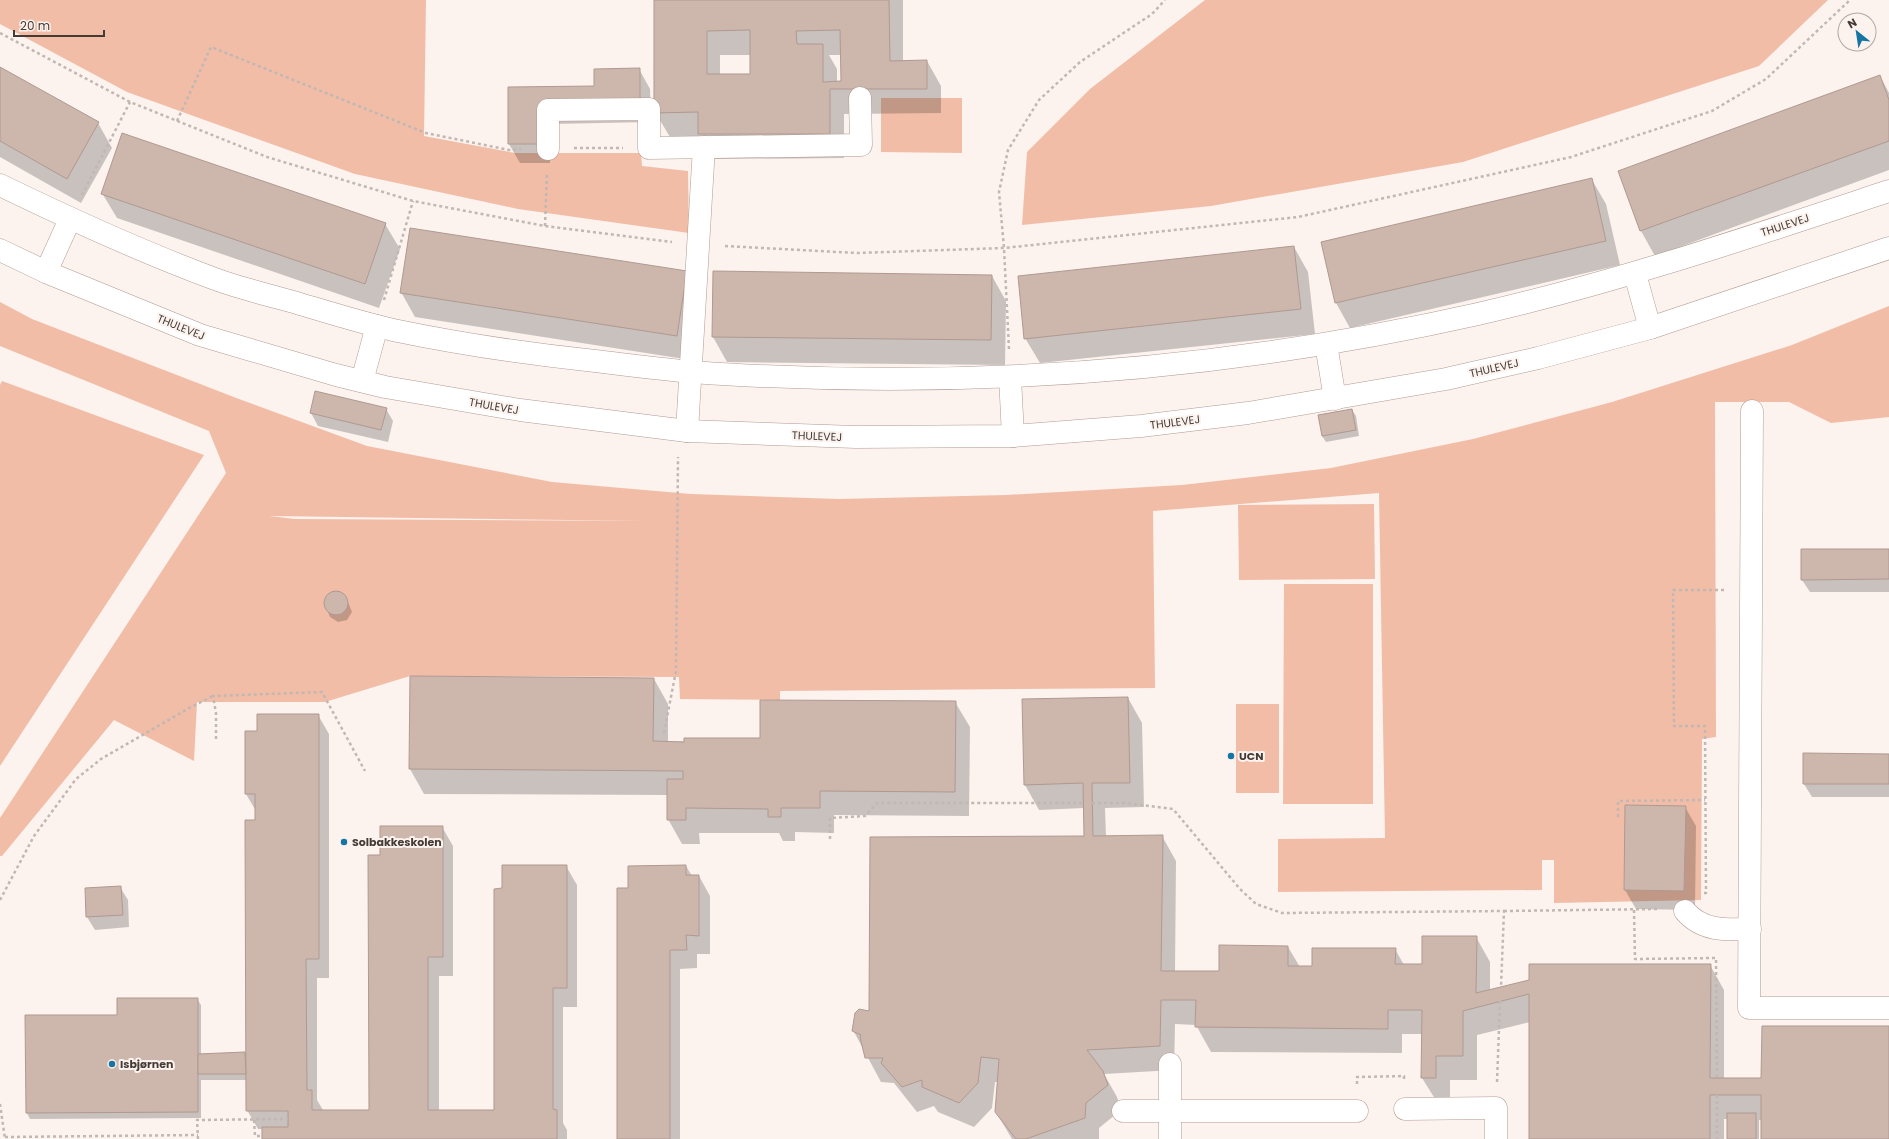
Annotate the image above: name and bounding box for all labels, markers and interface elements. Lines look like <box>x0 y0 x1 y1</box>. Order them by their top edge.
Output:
scale bar <box>14 12 104 38</box>
north arrow <box>1837 12 1877 52</box>
text: N <box>1844 14 1860 32</box>
text: 20 m <box>20 17 50 34</box>
street label: THULEVEJ <box>1759 210 1811 240</box>
street label: THULEVEJ <box>155 310 207 344</box>
street label: THULEVEJ <box>1468 355 1520 381</box>
street label: THULEVEJ <box>468 394 520 418</box>
street label: THULEVEJ <box>1149 411 1201 433</box>
street label: THULEVEJ <box>792 427 842 445</box>
place label: UCN <box>1239 748 1263 764</box>
marker: UCN <box>1226 751 1236 761</box>
place label: Solbakkeskolen <box>352 834 442 850</box>
marker: Solbakkeskolen <box>339 837 349 847</box>
place label: Isbjørnen <box>120 1056 173 1072</box>
marker: Isbjørnen <box>107 1059 117 1069</box>

